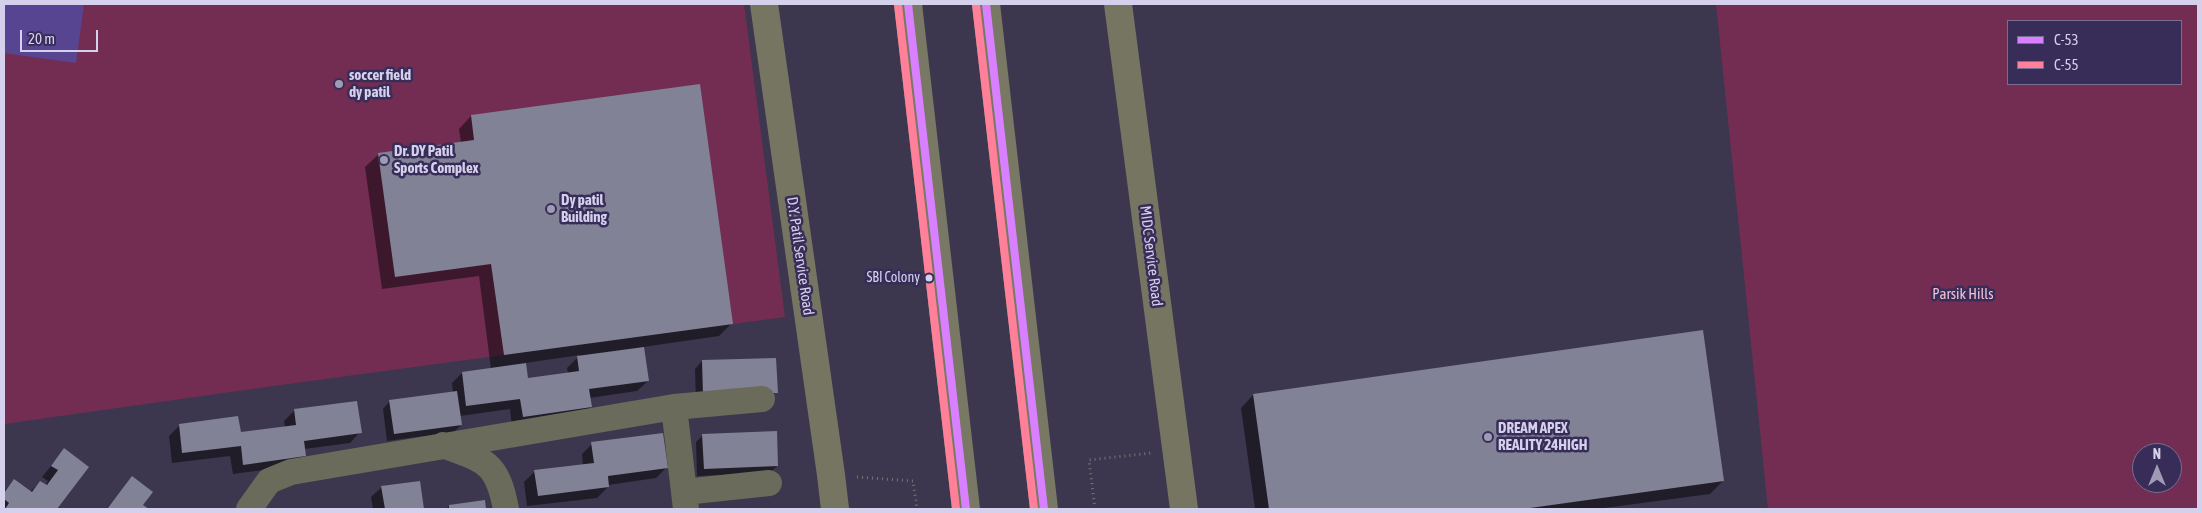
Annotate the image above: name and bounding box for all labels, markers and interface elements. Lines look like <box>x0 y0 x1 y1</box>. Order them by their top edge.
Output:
scale bar <box>22 20 100 52</box>
legend <box>2007 20 2182 85</box>
text: 20 m <box>28 30 55 47</box>
text: C-53 <box>2054 31 2079 48</box>
text: C-55 <box>2054 56 2079 73</box>
place label: soccer field dy patil <box>349 66 411 101</box>
marker: soccer field dy patil <box>333 78 345 90</box>
place label: Dr. DY Patil Sports Complex <box>394 142 479 177</box>
marker: Dr. DY Patil Sports Complex <box>378 154 390 166</box>
place label: Dy patil Building <box>561 191 607 226</box>
street label: D.Y. Patil Service Road <box>783 196 817 316</box>
marker: Dy patil Building <box>545 203 557 215</box>
street label: MIDC Service Road <box>1136 205 1166 307</box>
place label: SBI Colony <box>866 270 920 286</box>
marker: SBI Colony <box>924 273 934 283</box>
park label: Parsik Hills <box>1932 285 1994 303</box>
place label: DREAM APEX REALITY 24HIGH <box>1498 419 1587 454</box>
marker: DREAM APEX REALITY 24HIGH <box>1482 431 1494 443</box>
north arrow <box>2132 443 2182 493</box>
text: N <box>2153 446 2161 462</box>

